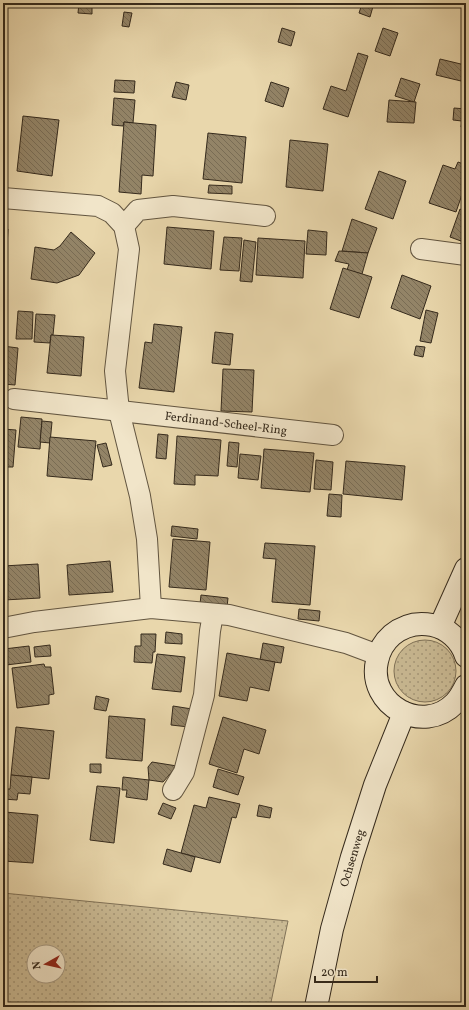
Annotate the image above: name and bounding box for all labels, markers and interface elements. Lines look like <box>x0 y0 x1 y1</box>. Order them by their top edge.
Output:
street label: Ferdinand-Scheel-Ring <box>164 409 288 439</box>
street label: Ochsenweg <box>337 828 369 889</box>
north arrow <box>26 944 66 984</box>
scale bar <box>315 958 377 984</box>
text: N <box>30 960 46 970</box>
text: 20 m <box>321 965 348 981</box>

